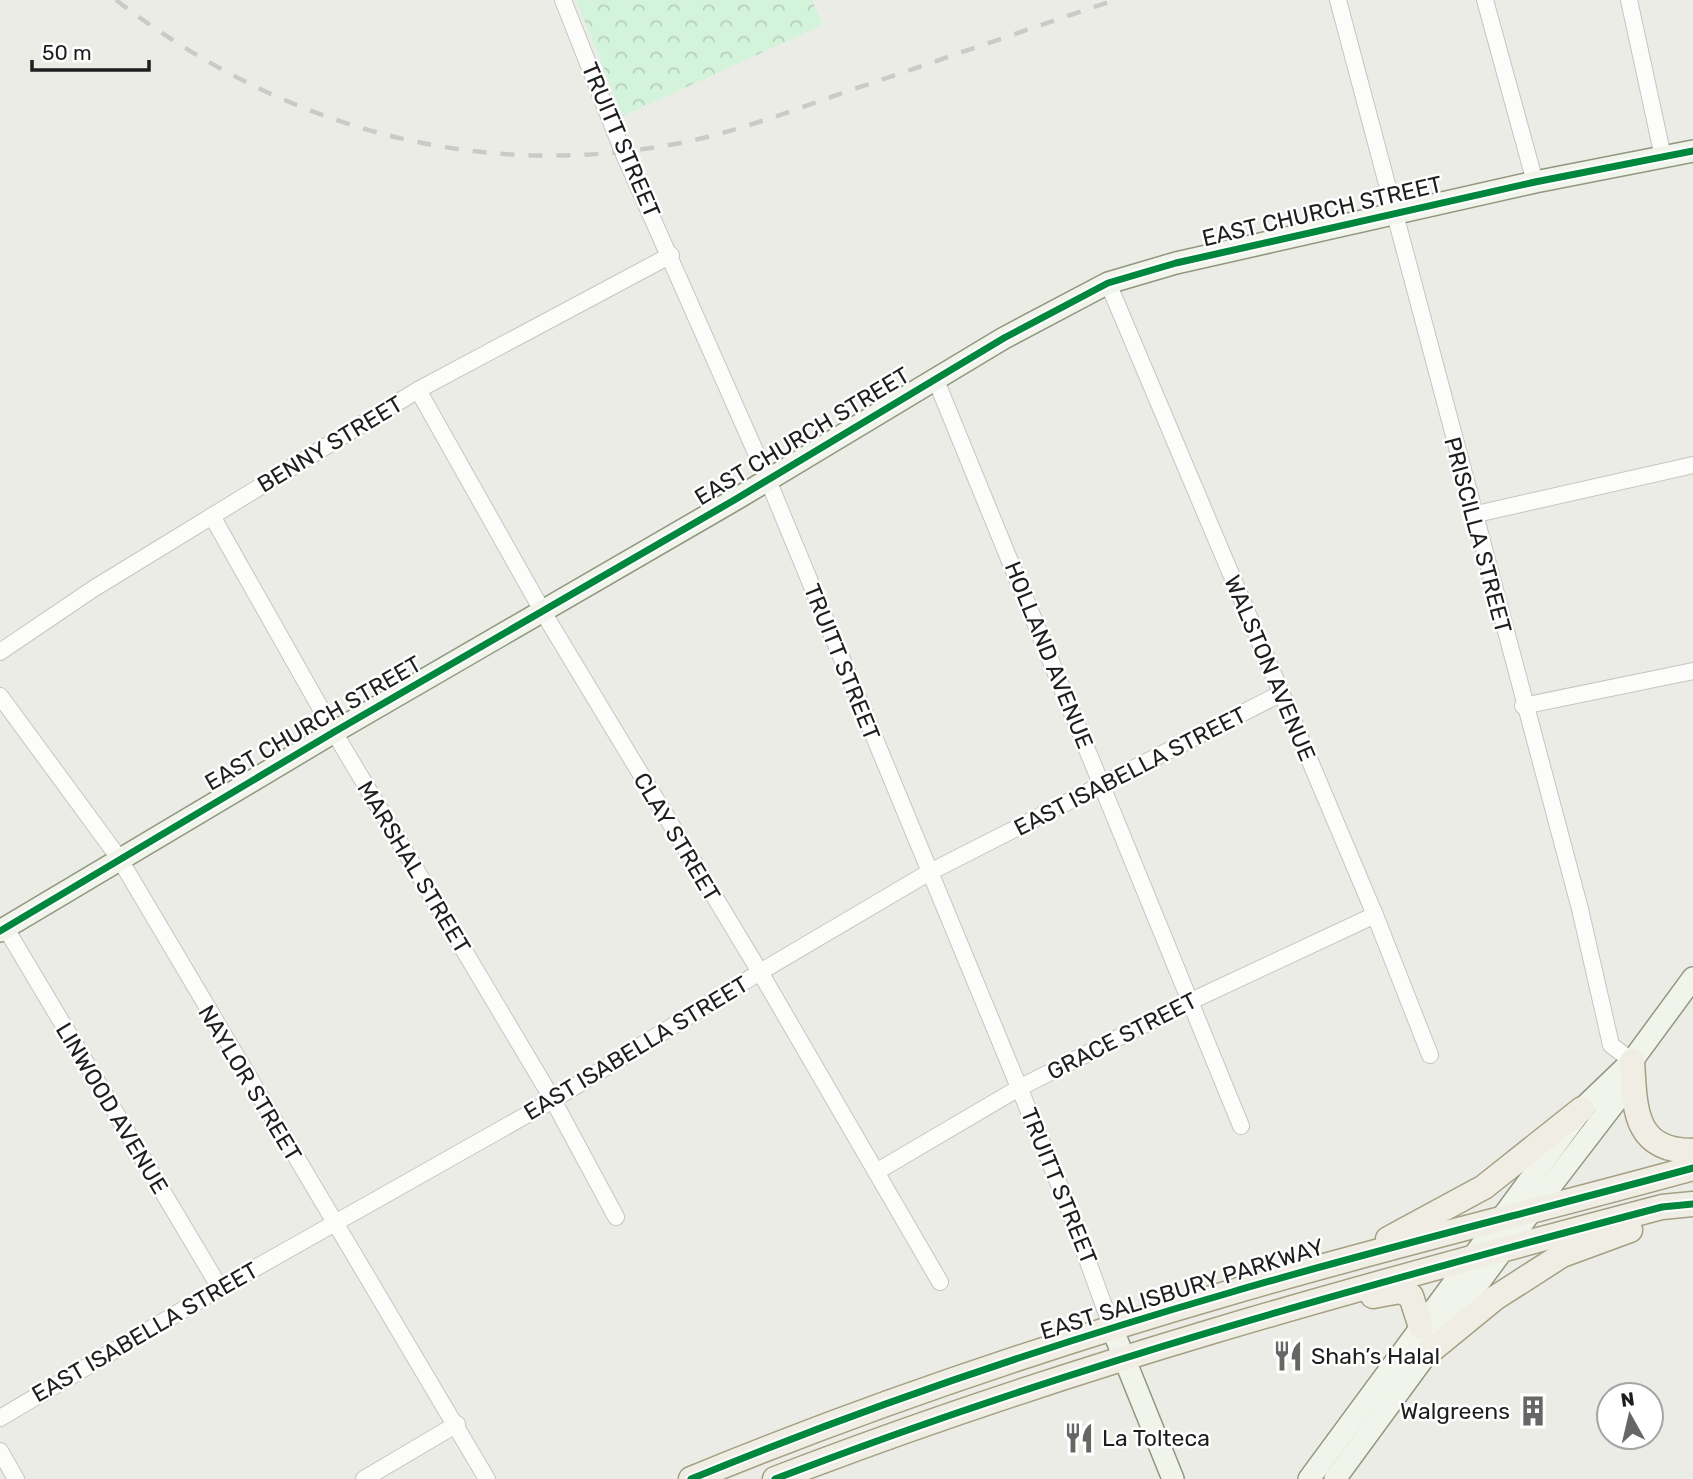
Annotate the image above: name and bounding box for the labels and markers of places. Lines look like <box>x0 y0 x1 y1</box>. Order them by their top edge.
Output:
restaurant icon: Shah’s Halal <box>1271 1339 1305 1373</box>
place label: Shah’s Halal <box>1311 1342 1440 1370</box>
building icon: Walgreens <box>1516 1394 1550 1428</box>
place label: Walgreens <box>1400 1397 1510 1425</box>
restaurant icon: La Tolteca <box>1062 1421 1096 1455</box>
place label: La Tolteca <box>1102 1424 1210 1452</box>

